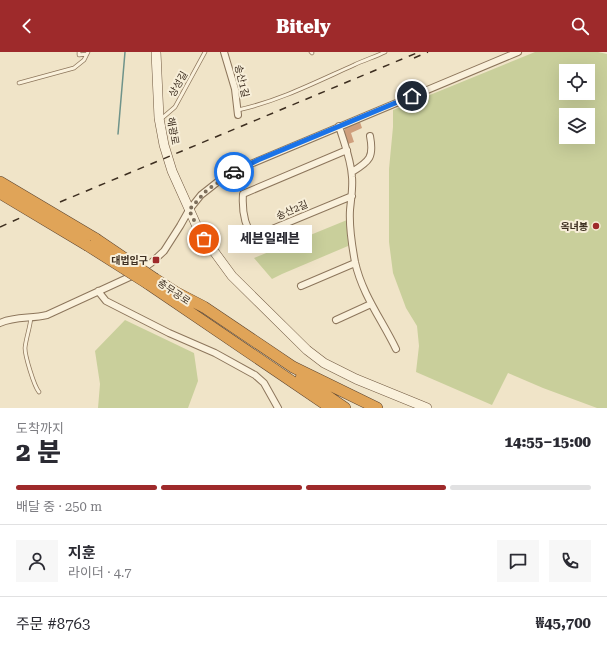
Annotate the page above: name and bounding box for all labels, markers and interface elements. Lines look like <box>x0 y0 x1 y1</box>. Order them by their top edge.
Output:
icon: back <box>16 15 38 37</box>
icon: search <box>569 15 591 37</box>
text: Bitely <box>276 16 331 37</box>
street label: 송산1길 <box>233 64 251 98</box>
map controls <box>559 64 595 144</box>
button: locate <box>559 64 595 100</box>
street label: 상성길 <box>166 69 190 99</box>
pin <box>395 79 429 113</box>
icon: home <box>401 85 423 107</box>
button: layers <box>559 108 595 144</box>
street label: 해광로 <box>165 116 181 146</box>
courier <box>214 152 254 192</box>
icon: car <box>223 161 245 183</box>
street label: 송산2길 <box>275 198 309 222</box>
place label: 옥녀봉 <box>560 221 588 232</box>
marker: 옥녀봉 <box>591 221 601 231</box>
pin <box>187 222 221 256</box>
callout: 세븐일레븐 <box>228 225 312 253</box>
icon: bag <box>193 228 215 250</box>
text: 세븐일레븐 <box>240 231 300 246</box>
place label: 대법입구 <box>111 255 148 266</box>
marker: 대법입구 <box>151 255 161 265</box>
street label: 충무공로 <box>156 277 192 307</box>
text: 도착까지 <box>16 421 64 436</box>
text: 14:55–15:00 <box>505 433 591 451</box>
text: 2 분 <box>16 437 61 467</box>
text: 배달 중 · 250 m <box>16 499 102 514</box>
button: person <box>16 540 58 582</box>
button: chat <box>497 540 539 582</box>
button: phone <box>549 540 591 582</box>
text: 지훈 <box>68 544 96 562</box>
text: 라이더 · 4.7 <box>68 565 132 580</box>
text: ₩45,700 <box>536 614 591 632</box>
text: 주문 #8763 <box>16 615 90 633</box>

